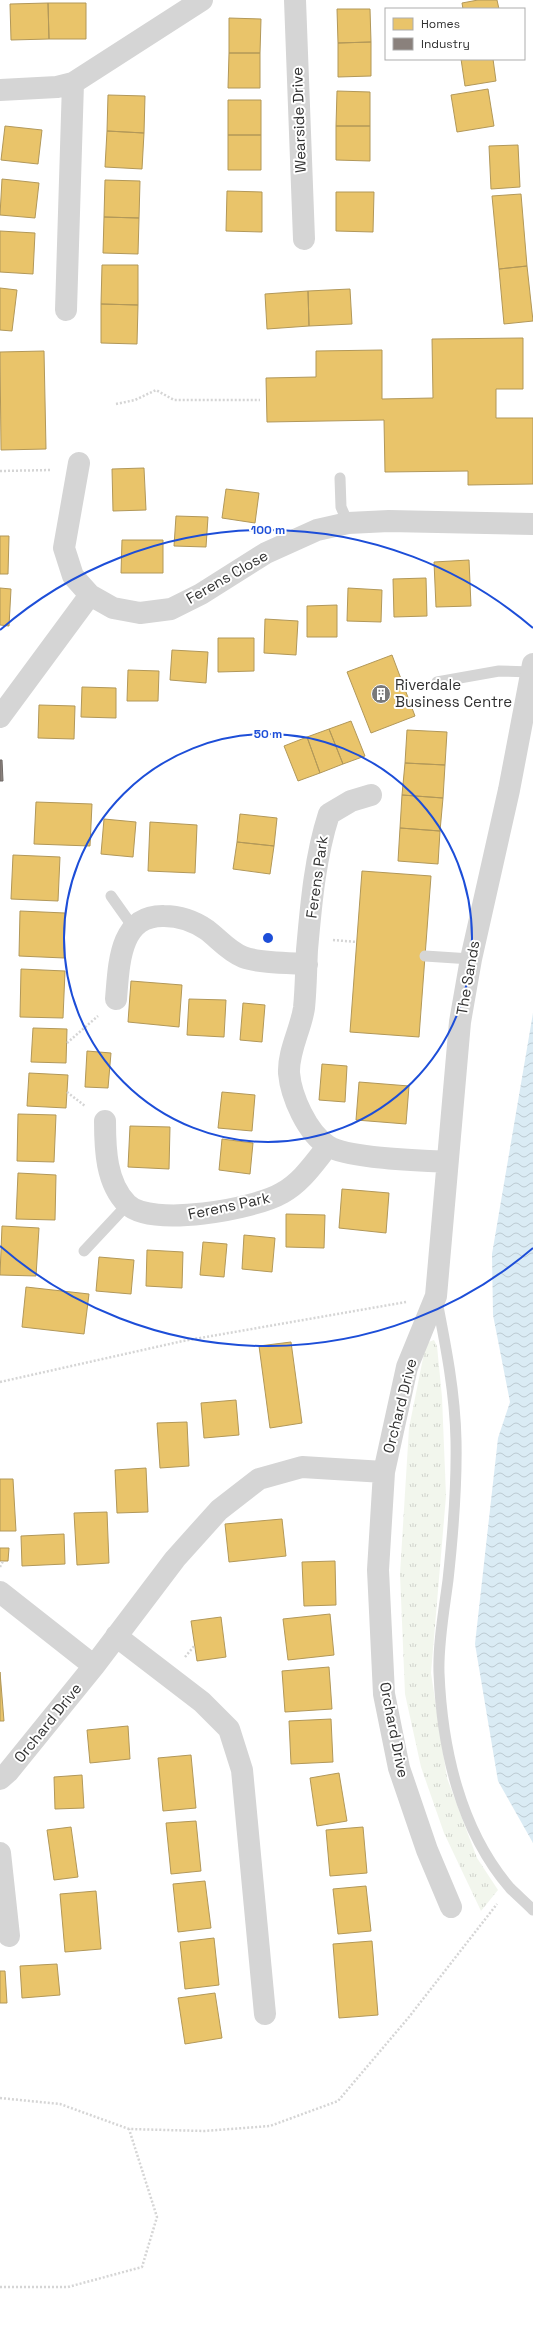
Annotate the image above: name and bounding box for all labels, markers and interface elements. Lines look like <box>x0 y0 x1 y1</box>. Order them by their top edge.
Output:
legend <box>385 8 525 60</box>
text: Homes <box>421 16 460 32</box>
text: Industry <box>421 36 470 52</box>
street label: Wearside Drive <box>287 67 310 173</box>
text: 100 m <box>251 522 285 538</box>
street label: Ferens Close <box>182 545 271 608</box>
place label: Riverdale Business Centre <box>395 675 512 711</box>
building icon: Riverdale Business Centre <box>370 683 392 705</box>
text: 50 m <box>254 726 282 742</box>
street label: Ferens Park <box>301 834 332 920</box>
centre of rings <box>261 931 275 945</box>
street label: The Sands <box>452 939 483 1017</box>
street label: Ferens Park <box>186 1188 272 1223</box>
street label: Orchard Drive <box>379 1356 421 1455</box>
street label: Orchard Drive <box>10 1679 86 1766</box>
street label: Orchard Drive <box>376 1680 413 1779</box>

